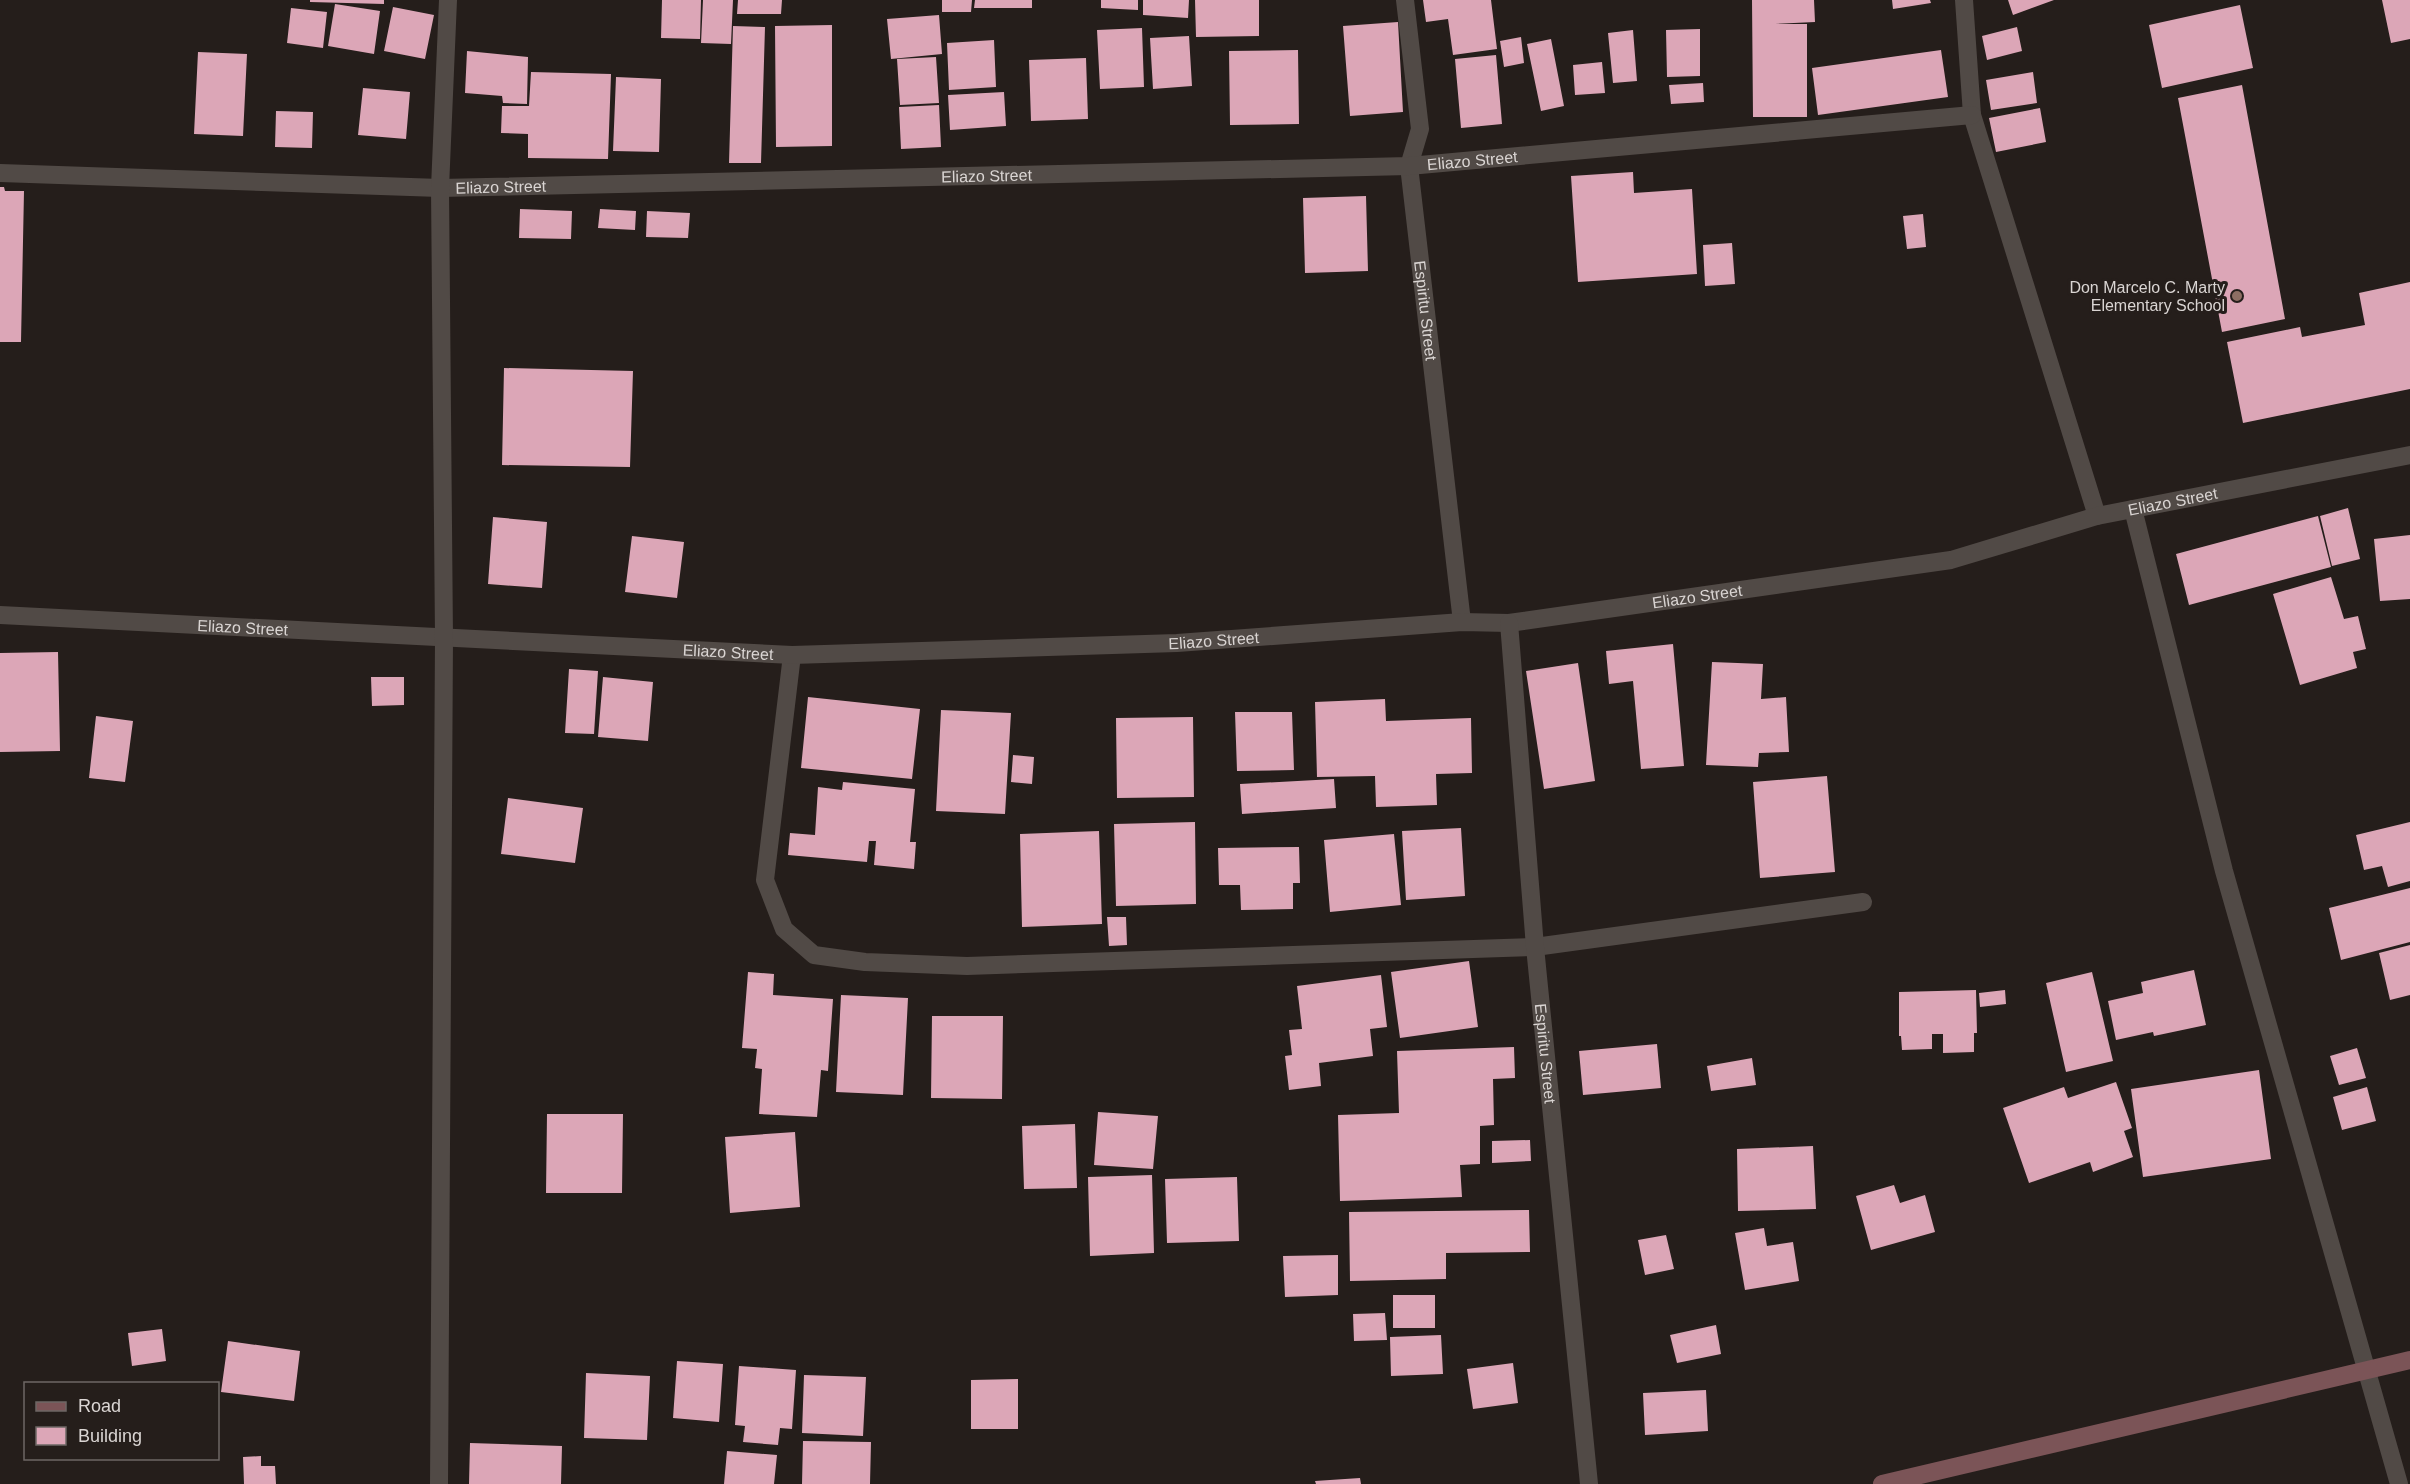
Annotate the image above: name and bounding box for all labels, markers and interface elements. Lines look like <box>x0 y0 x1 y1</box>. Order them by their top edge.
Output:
street label: Eliazo Street <box>1426 148 1519 173</box>
street label: Eliazo Street <box>941 167 1033 186</box>
street label: Eliazo Street <box>455 178 547 197</box>
street label: Espiritu Street <box>1411 260 1440 362</box>
place label: Don Marcelo C. Marty Elementary School <box>2069 279 2225 314</box>
marker: Don Marcelo C. Marty Elementary School <box>2230 289 2244 303</box>
street label: Eliazo Street <box>2127 485 2219 519</box>
street label: Eliazo Street <box>1651 582 1744 612</box>
street label: Eliazo Street <box>197 617 289 639</box>
street label: Eliazo Street <box>1168 629 1260 652</box>
street label: Eliazo Street <box>682 641 774 663</box>
street label: Espiritu Street <box>1532 1003 1559 1105</box>
legend <box>24 1382 219 1460</box>
text: Road <box>78 1396 121 1416</box>
text: Building <box>78 1426 142 1446</box>

